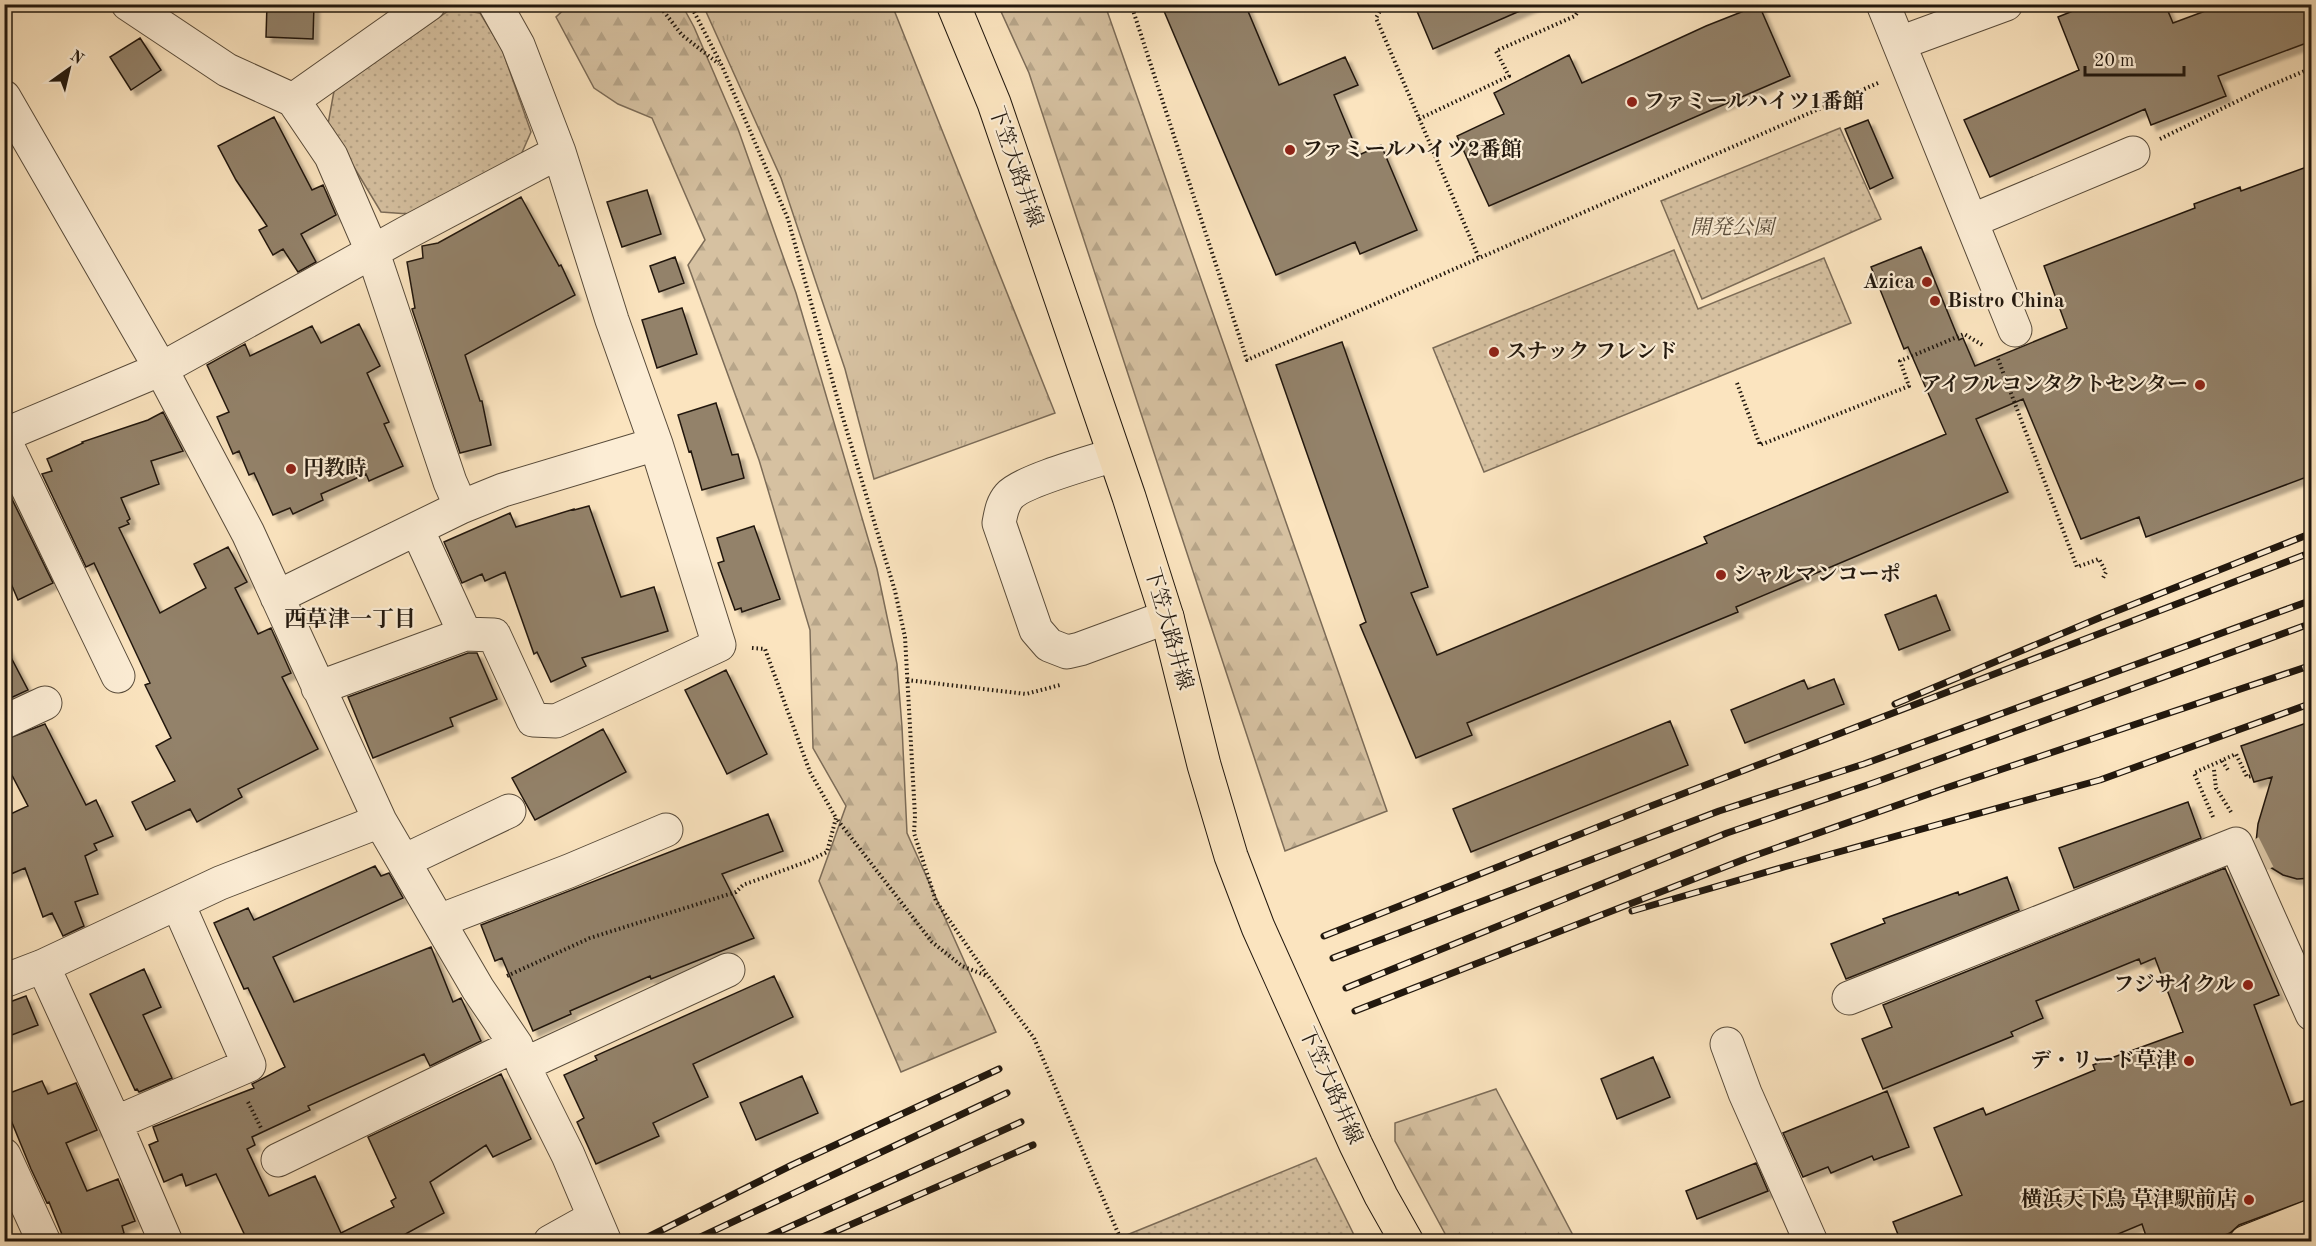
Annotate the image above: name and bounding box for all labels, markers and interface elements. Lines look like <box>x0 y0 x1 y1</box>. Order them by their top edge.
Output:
north arrow <box>39 39 99 99</box>
scale bar <box>2085 39 2184 77</box>
text: N <box>67 48 86 69</box>
text: 20 m <box>2094 52 2134 70</box>
place label: ファミールハイツ1番館 <box>1644 90 1864 113</box>
marker: ファミールハイツ1番館 <box>1625 95 1639 109</box>
street label: 下笠大路井線 <box>985 103 1047 230</box>
place label: ファミールハイツ2番館 <box>1302 138 1522 161</box>
marker: ファミールハイツ2番館 <box>1283 143 1297 157</box>
park label: 開発公園 <box>1690 216 1777 239</box>
place label: Azica <box>1863 272 1915 293</box>
marker: Azica <box>1920 275 1934 289</box>
place label: Bistro China <box>1947 291 2065 312</box>
marker: Bistro China <box>1928 294 1942 308</box>
place label: スナック フレンド <box>1506 341 1678 363</box>
marker: スナック フレンド <box>1487 345 1501 359</box>
place label: アイフルコンタクトセンター <box>1921 374 2188 396</box>
marker: アイフルコンタクトセンター <box>2193 378 2207 392</box>
place label: 円教時 <box>303 457 366 480</box>
marker: 円教時 <box>284 462 298 476</box>
place label: シャルマンコーポ <box>1733 563 1901 586</box>
street label: 下笠大路井線 <box>1141 565 1197 692</box>
marker: シャルマンコーポ <box>1714 568 1728 582</box>
district label: 西草津一丁目 <box>284 607 416 631</box>
place label: フジサイクル <box>2113 973 2236 996</box>
marker: フジサイクル <box>2241 978 2255 992</box>
street label: 下笠大路井線 <box>1295 1023 1367 1148</box>
place label: デ・リード草津 <box>2030 1048 2177 1072</box>
marker: デ・リード草津 <box>2182 1054 2196 1068</box>
place label: 横浜天下鳥 草津駅前店 <box>2021 1187 2237 1211</box>
marker: 横浜天下鳥 草津駅前店 <box>2242 1193 2256 1207</box>

